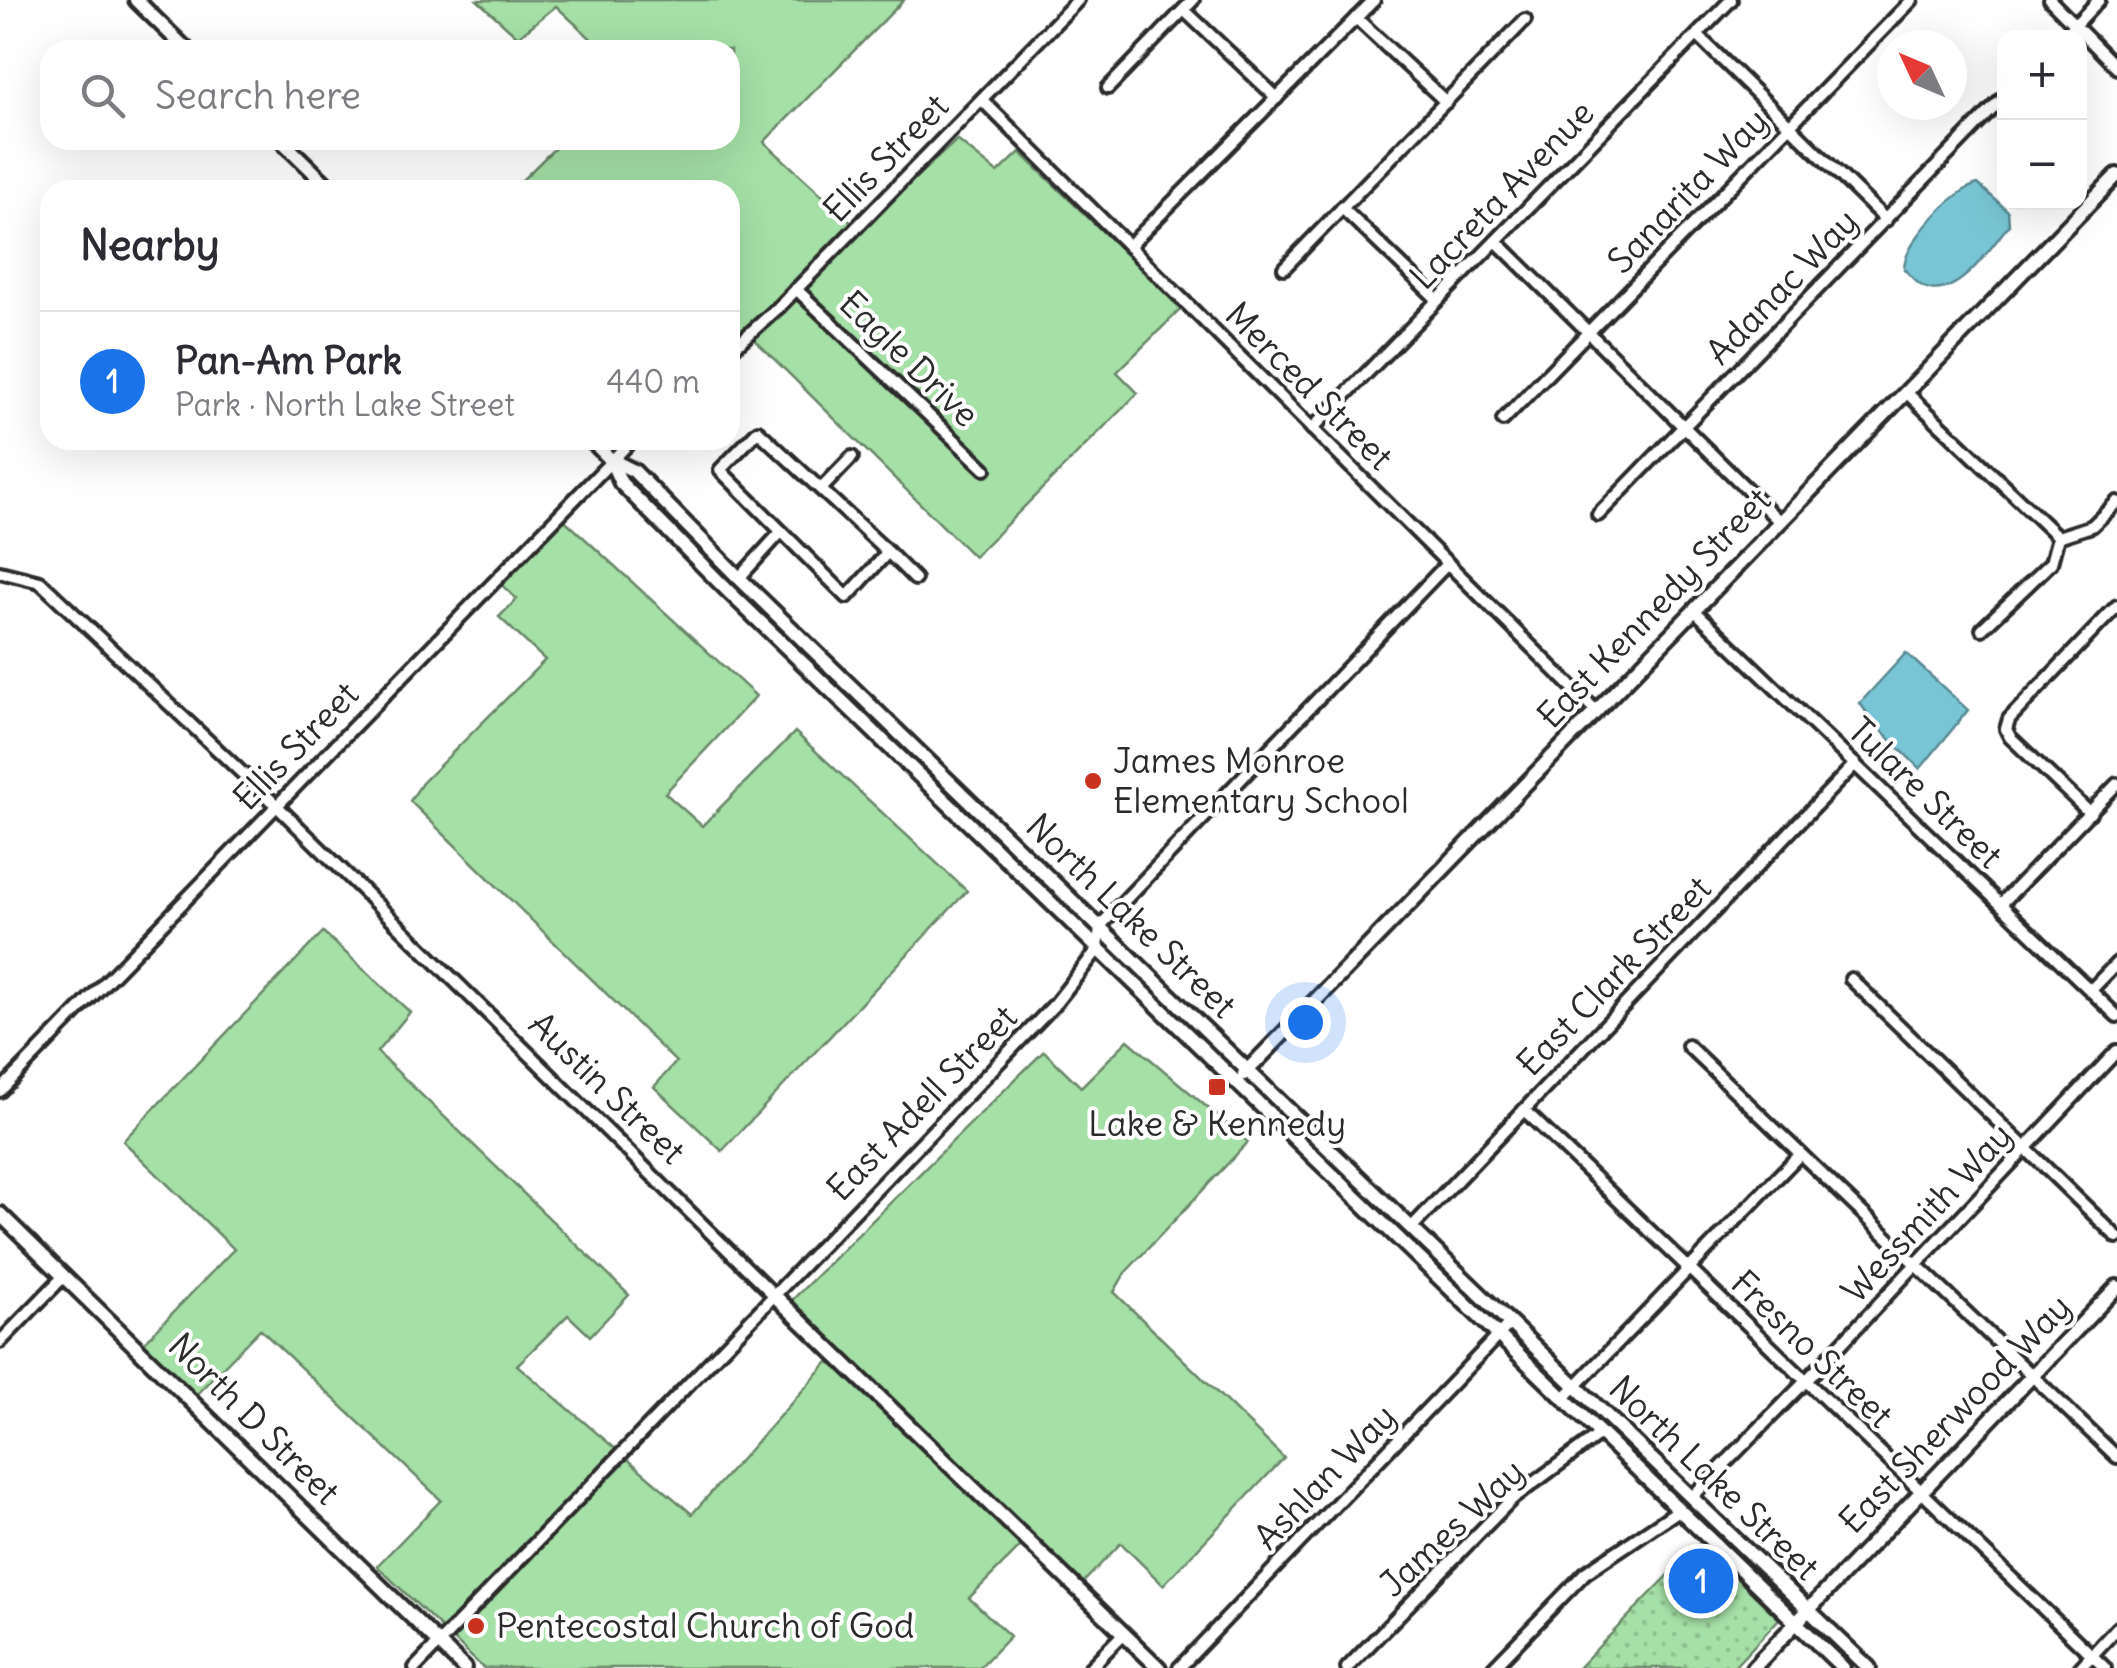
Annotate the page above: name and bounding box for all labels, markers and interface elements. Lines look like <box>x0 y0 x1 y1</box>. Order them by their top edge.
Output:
north arrow <box>1877 30 1967 120</box>
map controls <box>1997 30 2087 210</box>
button: + <box>1997 30 2087 120</box>
search box <box>40 40 740 150</box>
icon: search <box>75 68 130 123</box>
text: Search here <box>155 72 361 119</box>
street label: Ellis Street <box>813 84 957 231</box>
street label: Lacreta Avenue <box>1400 91 1603 298</box>
street label: Sanarita Way <box>1598 99 1777 282</box>
button: − <box>1997 120 2087 210</box>
street label: Adanac Way <box>1696 199 1866 373</box>
text: Nearby <box>80 219 219 271</box>
street label: Eagle Drive <box>831 281 989 436</box>
street label: Merced Street <box>1217 292 1403 479</box>
text: Pan-Am Park <box>175 337 402 384</box>
text: 1 <box>106 361 119 402</box>
text: 440 m <box>606 361 700 402</box>
text: Park · North Lake Street <box>175 384 515 425</box>
street label: East Kennedy Street <box>1527 478 1779 737</box>
street label: Ellis Street <box>223 672 367 819</box>
street label: Tulare Street <box>1839 708 2012 877</box>
place label: James Monroe Elementary School <box>1113 738 1409 822</box>
marker: James Monroe Elementary School <box>1082 770 1104 792</box>
street label: North Lake Street <box>1017 804 1246 1027</box>
street label: East Clark Street <box>1507 866 1720 1084</box>
street label: East Adell Street <box>817 995 1026 1209</box>
your location <box>1280 997 1331 1048</box>
street label: Austin Street <box>520 1002 695 1173</box>
marker: Lake & Kennedy <box>1206 1076 1228 1098</box>
place label: Lake & Kennedy <box>1088 1101 1346 1145</box>
street label: Wessmith Way <box>1832 1113 2021 1312</box>
street label: Fresno Street <box>1723 1260 1903 1437</box>
street label: East Sherwood Way <box>1829 1285 2080 1542</box>
street label: North D Street <box>160 1323 350 1513</box>
street label: North Lake Street <box>1600 1366 1829 1589</box>
street label: Ashlan Way <box>1244 1394 1404 1558</box>
street label: James Way <box>1370 1449 1533 1605</box>
pin: 1 <box>1668 1544 1734 1618</box>
place label: Pentecostal Church of God <box>496 1603 914 1647</box>
marker: Pentecostal Church of God <box>465 1615 487 1637</box>

